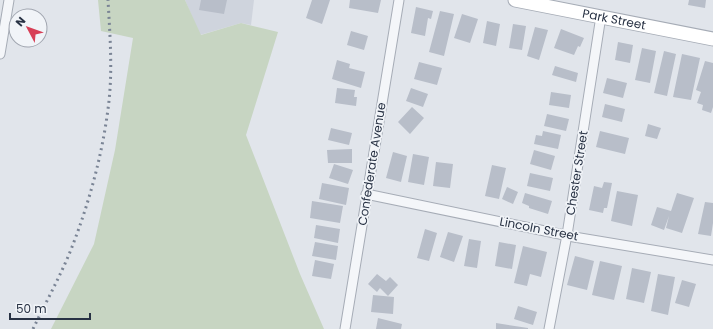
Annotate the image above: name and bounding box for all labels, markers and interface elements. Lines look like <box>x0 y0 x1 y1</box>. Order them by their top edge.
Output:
street label: Park Street <box>581 4 647 34</box>
north arrow <box>8 8 48 48</box>
text: N <box>12 13 29 30</box>
street label: Confederate Avenue <box>353 101 390 227</box>
street label: Chester Street <box>561 129 592 216</box>
street label: Lincoln Street <box>498 213 580 244</box>
scale bar <box>10 295 90 321</box>
text: 50 m <box>16 300 47 317</box>

